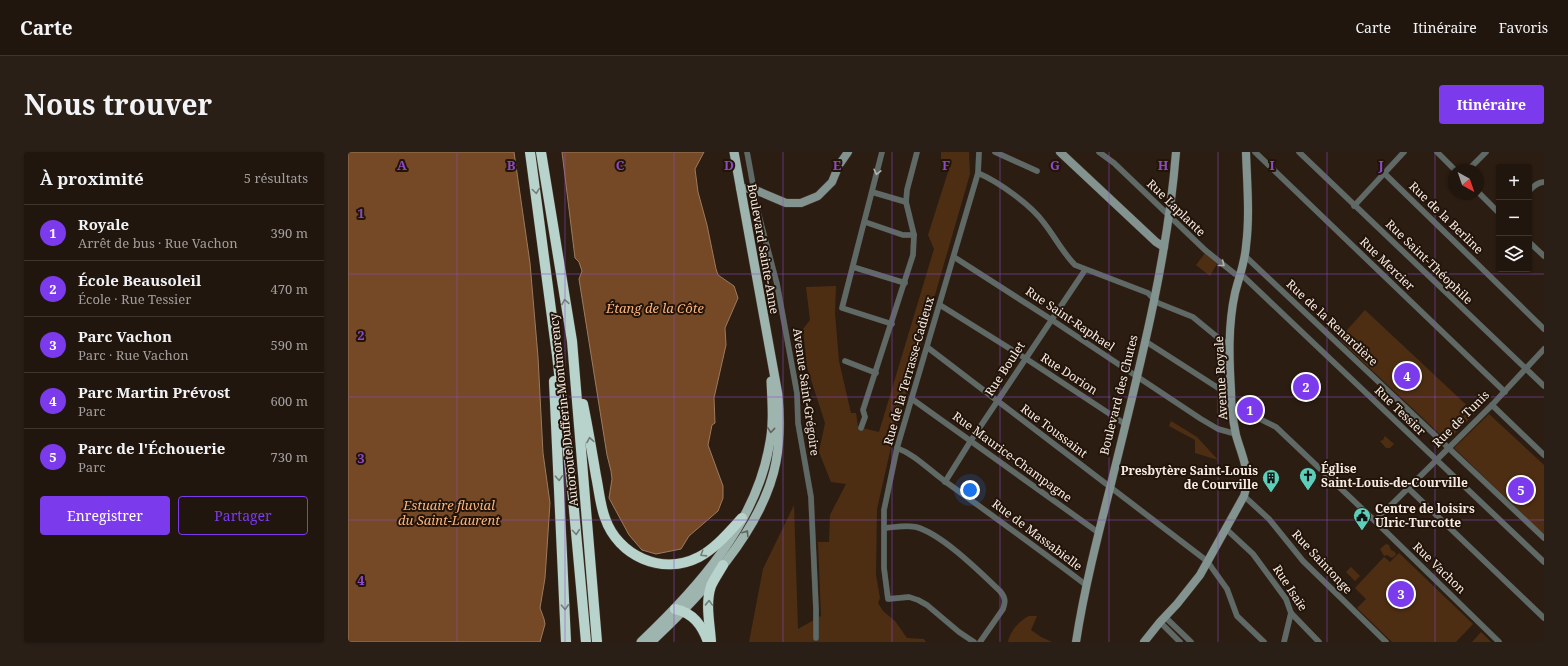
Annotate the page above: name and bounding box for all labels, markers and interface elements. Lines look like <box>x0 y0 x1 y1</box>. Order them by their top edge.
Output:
text: Carte <box>20 15 73 41</box>
text: Carte <box>1356 18 1391 37</box>
text: Itinéraire <box>1413 18 1477 37</box>
text: Favoris <box>1499 18 1548 37</box>
text: Nous trouver <box>24 85 212 123</box>
button: Itinéraire <box>1439 85 1544 124</box>
text: A <box>397 156 407 174</box>
text: B <box>507 156 516 174</box>
text: C <box>616 156 625 174</box>
text: D <box>724 156 734 174</box>
text: E <box>833 156 842 174</box>
text: F <box>942 156 950 174</box>
text: G <box>1050 156 1060 174</box>
text: H <box>1158 156 1169 174</box>
text: I <box>1269 156 1275 174</box>
text: J <box>1377 156 1384 174</box>
north arrow <box>1448 164 1484 200</box>
map controls <box>1496 164 1532 272</box>
button: + <box>1496 164 1532 200</box>
text: À proximité <box>40 167 144 190</box>
one-way arrow <box>873 168 882 175</box>
text: 5 résultats <box>244 169 308 187</box>
street label: Rue Laplante <box>1143 175 1209 240</box>
street label: Rue de la Berline <box>1405 178 1487 258</box>
street label: Boulevard Sainte-Anne <box>744 182 783 315</box>
one-way arrow <box>531 188 540 194</box>
button: − <box>1496 200 1532 236</box>
text: 1 <box>357 204 365 222</box>
text: Royale <box>78 214 129 234</box>
street label: Rue Saint-Théophile <box>1382 216 1477 308</box>
text: 1 <box>49 224 57 242</box>
text: 390 m <box>271 224 308 242</box>
street label: Rue Mercier <box>1356 233 1419 294</box>
text: Arrêt de bus · Rue Vachon <box>78 234 238 252</box>
button: layers <box>1496 236 1532 272</box>
one-way arrow <box>1217 259 1224 266</box>
text: École Beausoleil <box>78 270 201 290</box>
street label: Rue de la Renardière <box>1283 276 1382 370</box>
text: 2 <box>49 280 57 298</box>
text: 470 m <box>271 280 308 298</box>
street label: Rue Saint-Raphael <box>1022 282 1119 355</box>
text: École · Rue Tessier <box>78 290 191 308</box>
street label: Rue de la Terrasse-Cadieux <box>879 295 938 447</box>
one-way arrow <box>562 299 570 306</box>
water label: Étang de la Côte <box>605 299 704 317</box>
street label: Autoroute Dufferin-Montmorency <box>545 312 582 507</box>
text: Parc Vachon <box>78 326 172 346</box>
text: 2 <box>357 326 365 344</box>
street label: Avenue Saint-Grégoire <box>789 327 824 457</box>
street label: Boulevard des Chutes <box>1095 333 1142 457</box>
text: 3 <box>49 336 57 354</box>
text: 590 m <box>271 336 308 354</box>
street label: Avenue Royale <box>1210 336 1231 421</box>
street label: Rue Boulet <box>981 338 1029 399</box>
text: Parc · Rue Vachon <box>78 346 189 364</box>
street label: Rue Dorion <box>1037 349 1101 399</box>
pin: 4 <box>1394 361 1420 391</box>
pin: 2 <box>1293 372 1319 402</box>
text: Parc Martin Prévost <box>78 382 230 402</box>
street label: Rue Tessier <box>1371 382 1430 440</box>
street label: Rue de Tunis <box>1429 387 1493 451</box>
text: 4 <box>49 392 57 410</box>
text: 600 m <box>271 392 308 410</box>
pin: 1 <box>1237 395 1263 425</box>
street label: Rue Toussaint <box>1017 400 1091 461</box>
text: Parc <box>78 402 106 420</box>
street label: Rue Maurice-Champagne <box>949 407 1076 506</box>
one-way arrow <box>767 427 776 433</box>
one-way arrow <box>586 437 595 443</box>
text: Parc de l'Échouerie <box>78 438 225 458</box>
text: 5 <box>49 448 57 466</box>
text: 730 m <box>271 448 308 466</box>
text: 3 <box>357 449 365 467</box>
text: Parc <box>78 458 106 476</box>
place label: Église Saint-Louis-de-Courville <box>1321 460 1468 491</box>
place label: Presbytère Saint-Louis de Courville <box>1121 462 1258 493</box>
church icon: Église Saint-Louis-de-Courville <box>1298 466 1318 491</box>
building icon: Presbytère Saint-Louis de Courville <box>1261 468 1281 493</box>
one-way arrow <box>554 475 563 481</box>
pin: 5 <box>1508 475 1534 505</box>
your location <box>960 480 980 500</box>
street label: Rue de Massabielle <box>989 495 1086 574</box>
button: Enregistrer <box>40 496 170 535</box>
button: Partager <box>178 496 308 535</box>
water label: Estuaire fluvial du Saint-Laurent <box>398 496 500 529</box>
place label: Centre de loisirs Ulric-Turcotte <box>1375 500 1475 531</box>
public building icon: Centre de loisirs Ulric-Turcotte <box>1352 506 1372 531</box>
street label: Rue Saintonge <box>1288 526 1356 597</box>
one-way arrow <box>571 529 580 535</box>
one-way arrow <box>741 530 749 537</box>
street label: Rue Vachon <box>1409 538 1470 597</box>
one-way arrow <box>700 549 707 557</box>
street label: Rue Isaïe <box>1269 561 1312 614</box>
text: 4 <box>357 571 365 589</box>
pin: 3 <box>1388 579 1414 609</box>
one-way arrow <box>704 600 713 606</box>
one-way arrow <box>560 604 569 610</box>

